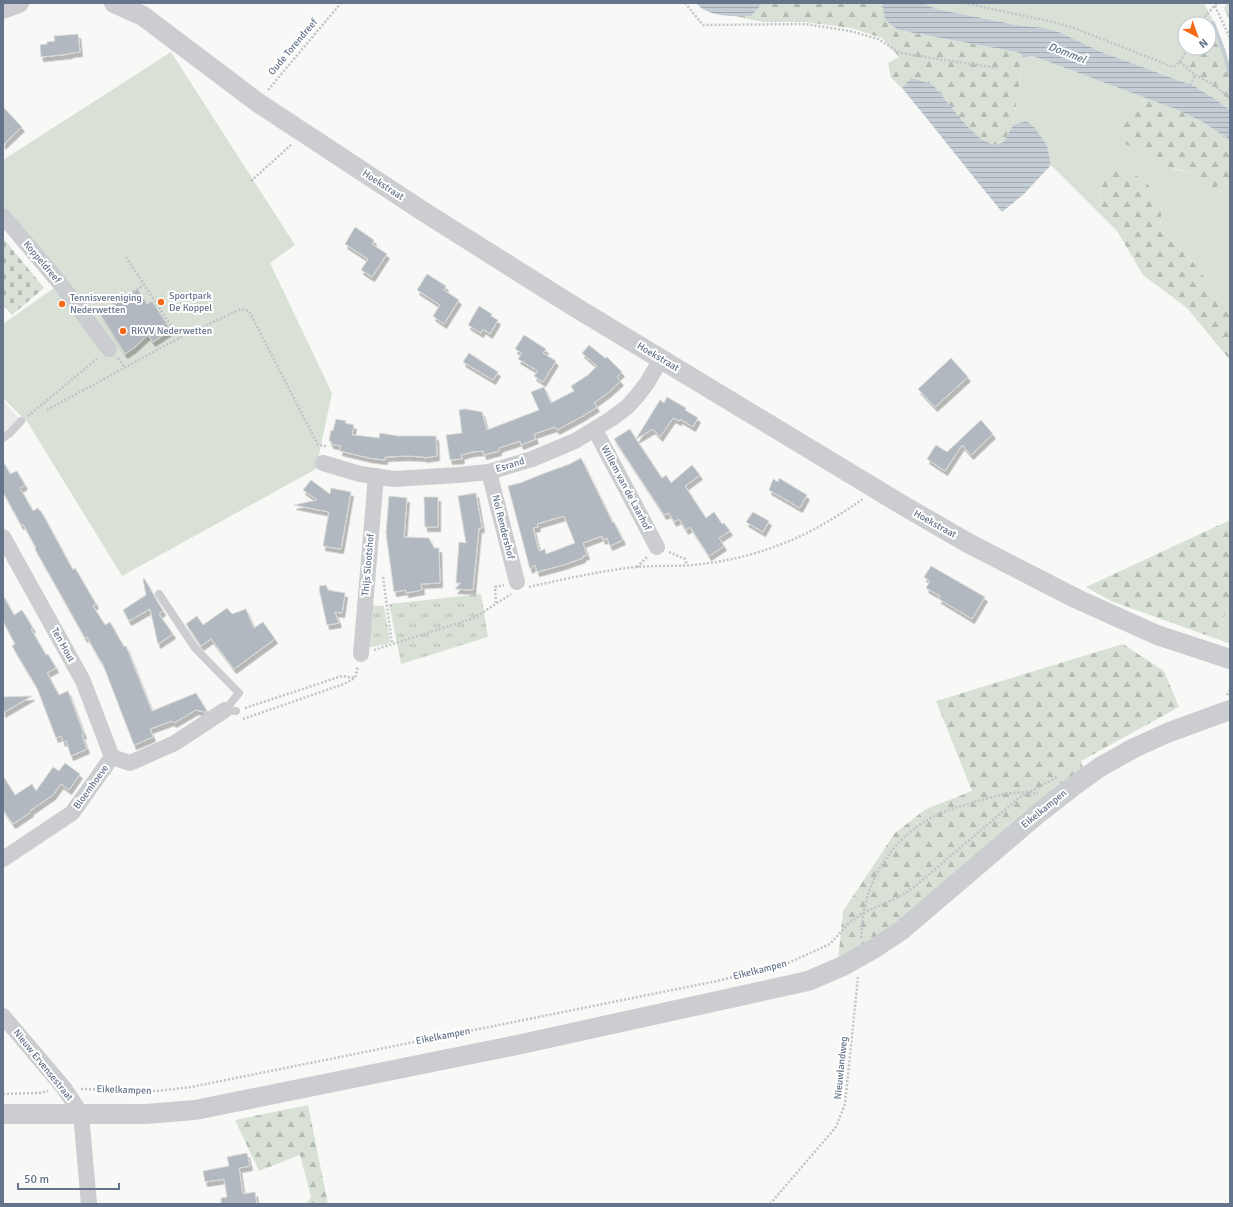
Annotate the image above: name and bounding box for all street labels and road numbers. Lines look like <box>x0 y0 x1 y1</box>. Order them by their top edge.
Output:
street label: Oude Torendreef <box>266 16 320 78</box>
street label: Hoekstraat <box>360 167 406 203</box>
street label: Koppeldreef <box>21 238 64 286</box>
street label: Hoekstraat <box>635 340 682 374</box>
street label: Willem van de Laarhof <box>598 443 654 533</box>
street label: Esrand <box>494 455 526 475</box>
street label: Nol Rendershof <box>489 494 517 561</box>
street label: Hoekstraat <box>912 507 959 541</box>
street label: Thijs Slootshof <box>359 532 377 597</box>
street label: Ten Hout <box>49 626 78 665</box>
street label: Bloemhoeve <box>71 762 111 812</box>
street label: Eikelkampen <box>1019 787 1069 831</box>
street label: Eikelkampen <box>732 958 788 982</box>
street label: Eikelkampen <box>415 1025 471 1047</box>
street label: Nieuw Ervensestraat <box>11 1027 76 1103</box>
street label: Nieuwlandweg <box>832 1036 850 1100</box>
street label: Eikelkampen <box>96 1083 152 1097</box>

